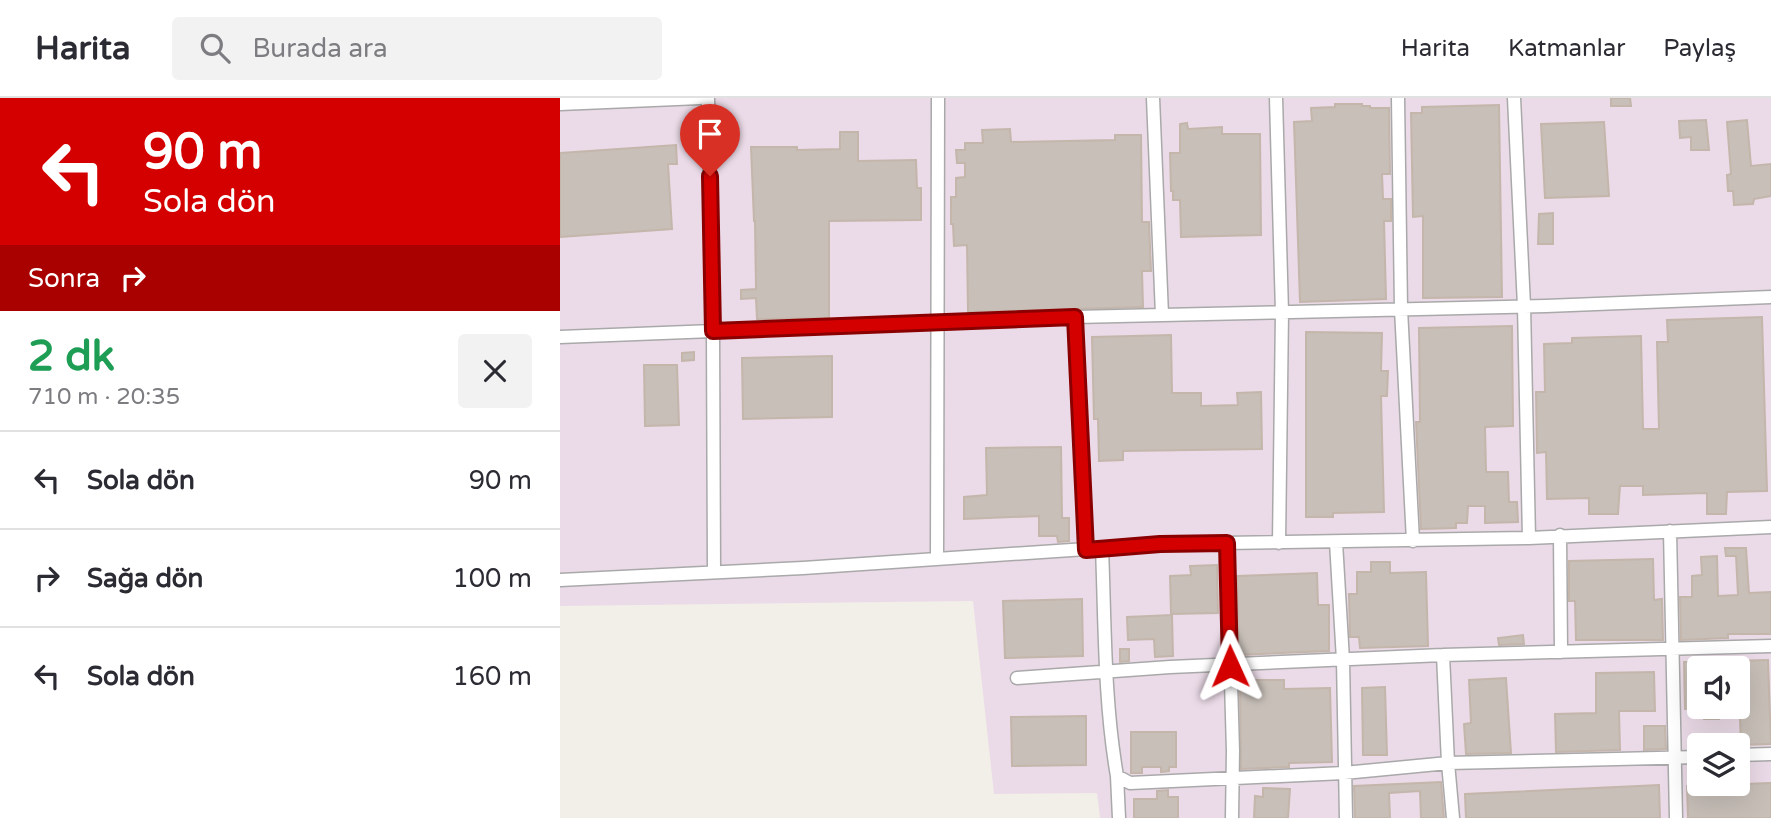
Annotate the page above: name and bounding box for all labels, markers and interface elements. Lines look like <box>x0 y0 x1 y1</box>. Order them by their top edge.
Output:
search box <box>172 17 662 80</box>
text: Harita <box>35 29 130 68</box>
icon: search <box>196 29 234 67</box>
text: Burada ara <box>252 33 388 64</box>
text: Harita <box>1401 34 1470 63</box>
text: Katmanlar <box>1508 34 1625 63</box>
text: Paylaş <box>1663 34 1736 63</box>
pin <box>680 104 740 176</box>
icon: arrive <box>691 115 729 153</box>
text: 90 m <box>143 123 262 182</box>
icon: left <box>28 126 119 217</box>
text: Sola dön <box>143 183 276 221</box>
icon: right <box>114 259 152 297</box>
text: Sonra <box>28 263 100 294</box>
text: 2 dk <box>28 331 115 382</box>
button: close <box>458 334 532 408</box>
text: 710 m · 20:35 <box>28 383 180 411</box>
icon: left <box>28 461 66 499</box>
text: Sola dön <box>87 465 195 496</box>
text: 90 m <box>469 465 532 496</box>
icon: right <box>28 559 66 597</box>
text: Sağa dön <box>87 563 203 594</box>
text: 100 m <box>452 563 532 594</box>
position arrow <box>1193 629 1267 703</box>
map controls <box>1687 656 1750 796</box>
button: sound <box>1687 656 1750 719</box>
icon: left <box>28 657 66 695</box>
text: Sola dön <box>87 661 195 692</box>
text: 160 m <box>452 661 532 692</box>
button: layers <box>1687 733 1750 796</box>

